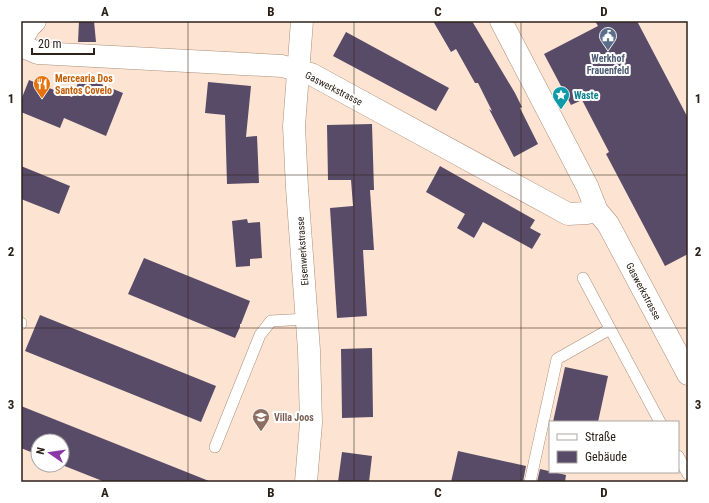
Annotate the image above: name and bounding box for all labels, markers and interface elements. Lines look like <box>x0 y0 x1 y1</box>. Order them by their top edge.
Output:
text: A <box>101 4 109 19</box>
text: B <box>267 4 275 19</box>
text: C <box>434 4 442 19</box>
text: D <box>600 4 608 19</box>
public building icon: Werkhof Frauenfeld <box>598 26 618 51</box>
scale bar <box>32 30 94 56</box>
text: 20 m <box>38 37 62 51</box>
place label: Werkhof Frauenfeld <box>587 53 629 76</box>
street label: Gaswerkstrasse <box>303 69 365 108</box>
place label: Mercearia Dos Santos Covelo <box>55 73 113 96</box>
restaurant icon: Mercearia Dos Santos Covelo <box>32 74 52 99</box>
place icon: Waste <box>551 85 571 110</box>
place label: Waste <box>574 90 599 101</box>
text: 1 <box>8 91 14 106</box>
text: 1 <box>695 91 701 106</box>
street label: Eisenwerkstrasse <box>295 216 310 286</box>
text: 2 <box>8 244 15 259</box>
text: 2 <box>695 244 702 259</box>
street label: Gaswerkstrasse <box>624 261 663 322</box>
text: 3 <box>8 397 14 412</box>
text: 3 <box>695 397 701 412</box>
school or university icon: Villa Joos <box>251 407 271 432</box>
place label: Villa Joos <box>274 412 314 423</box>
legend <box>549 421 679 473</box>
text: Straße <box>585 430 616 444</box>
north arrow <box>30 433 70 473</box>
text: N <box>34 446 48 456</box>
text: Gebäude <box>585 450 627 464</box>
text: A <box>101 485 109 500</box>
text: B <box>267 485 275 500</box>
text: C <box>434 485 442 500</box>
text: D <box>600 485 608 500</box>

